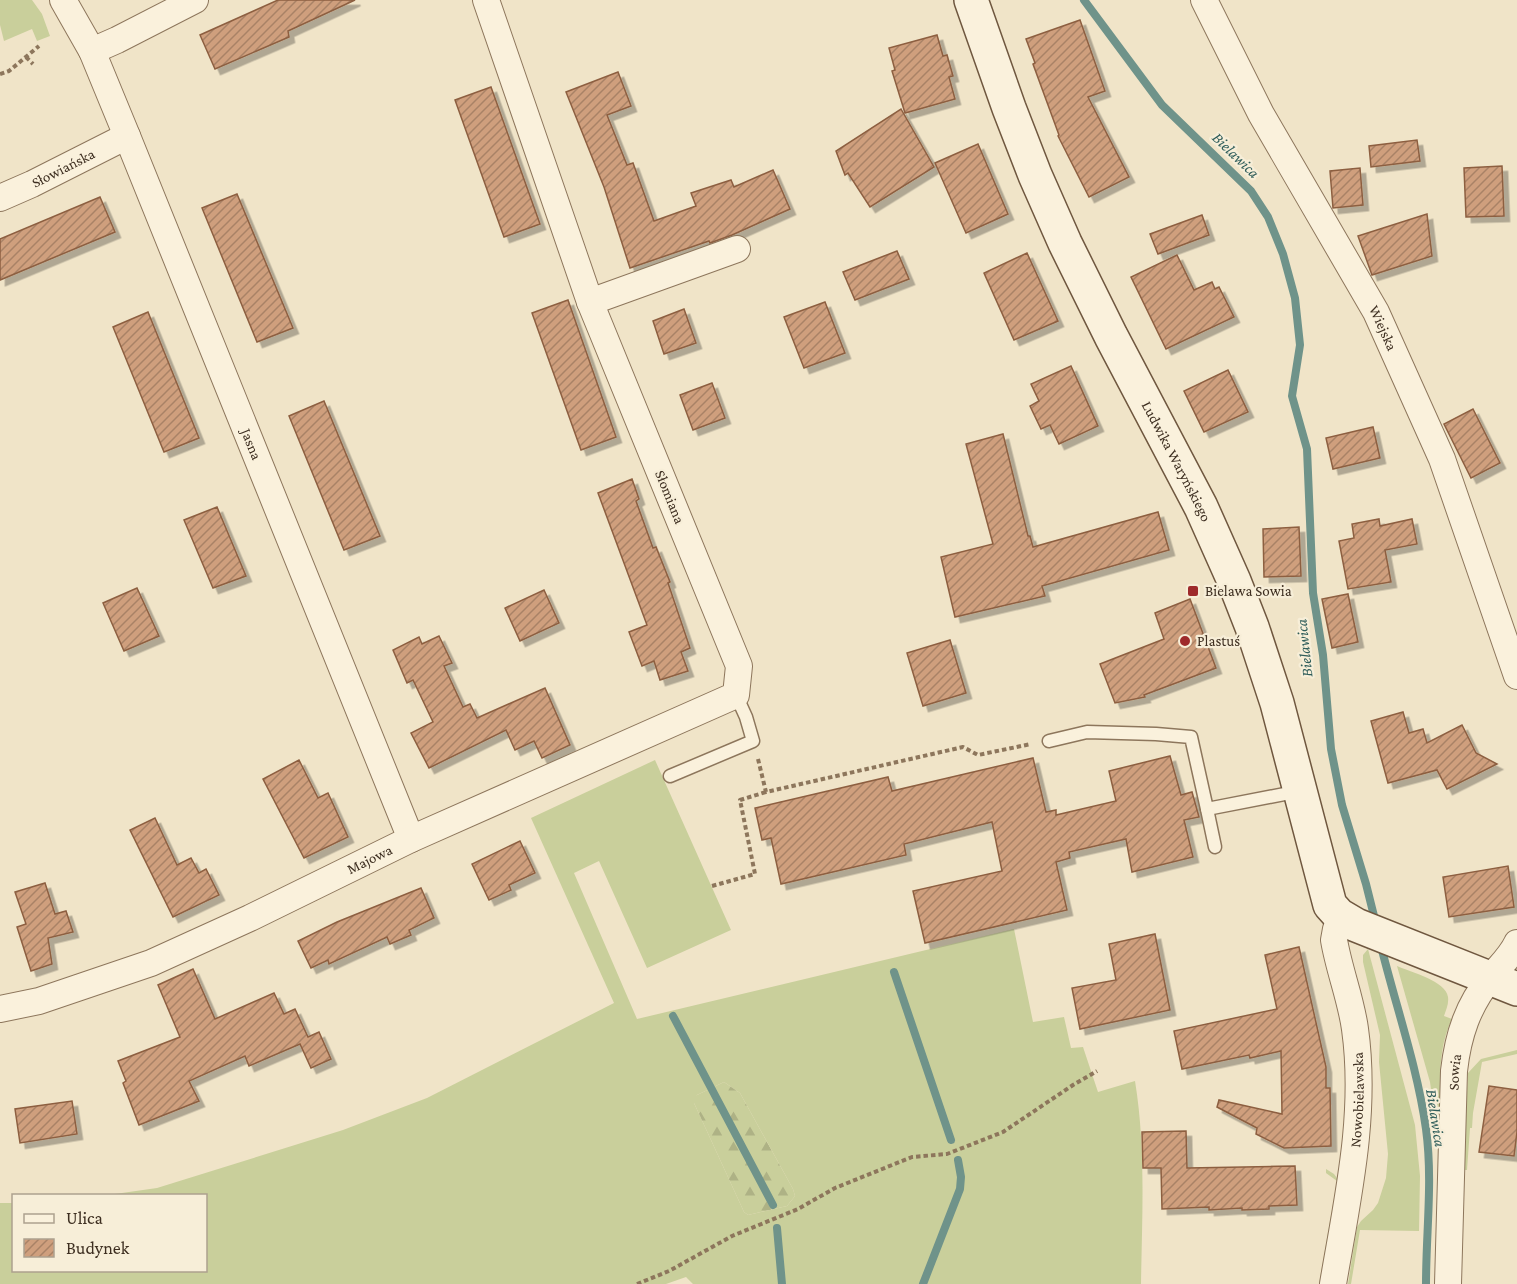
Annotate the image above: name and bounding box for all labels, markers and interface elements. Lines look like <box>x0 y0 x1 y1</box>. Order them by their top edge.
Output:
water label: Bielawica <box>1209 129 1263 182</box>
street label: Słowiańska <box>29 146 97 191</box>
street label: Wiejska <box>1366 303 1400 353</box>
street label: Ludwika Waryńskiego <box>1139 398 1215 524</box>
street label: Jasna <box>236 424 265 462</box>
street label: Słomiana <box>652 468 688 526</box>
place label: Bielawa Sowia <box>1205 583 1292 599</box>
marker: Bielawa Sowia <box>1186 584 1200 598</box>
water label: Bielawica <box>1292 618 1315 678</box>
place label: Plastuś <box>1197 633 1240 649</box>
marker: Plastuś <box>1178 634 1192 648</box>
street label: Majowa <box>344 841 395 877</box>
street label: Nowobielawska <box>1347 1052 1367 1148</box>
street label: Sowia <box>1445 1053 1464 1091</box>
water label: Bielawica <box>1423 1088 1449 1149</box>
legend <box>12 1194 207 1272</box>
text: Ulica <box>66 1208 103 1228</box>
text: Budynek <box>66 1238 130 1258</box>

